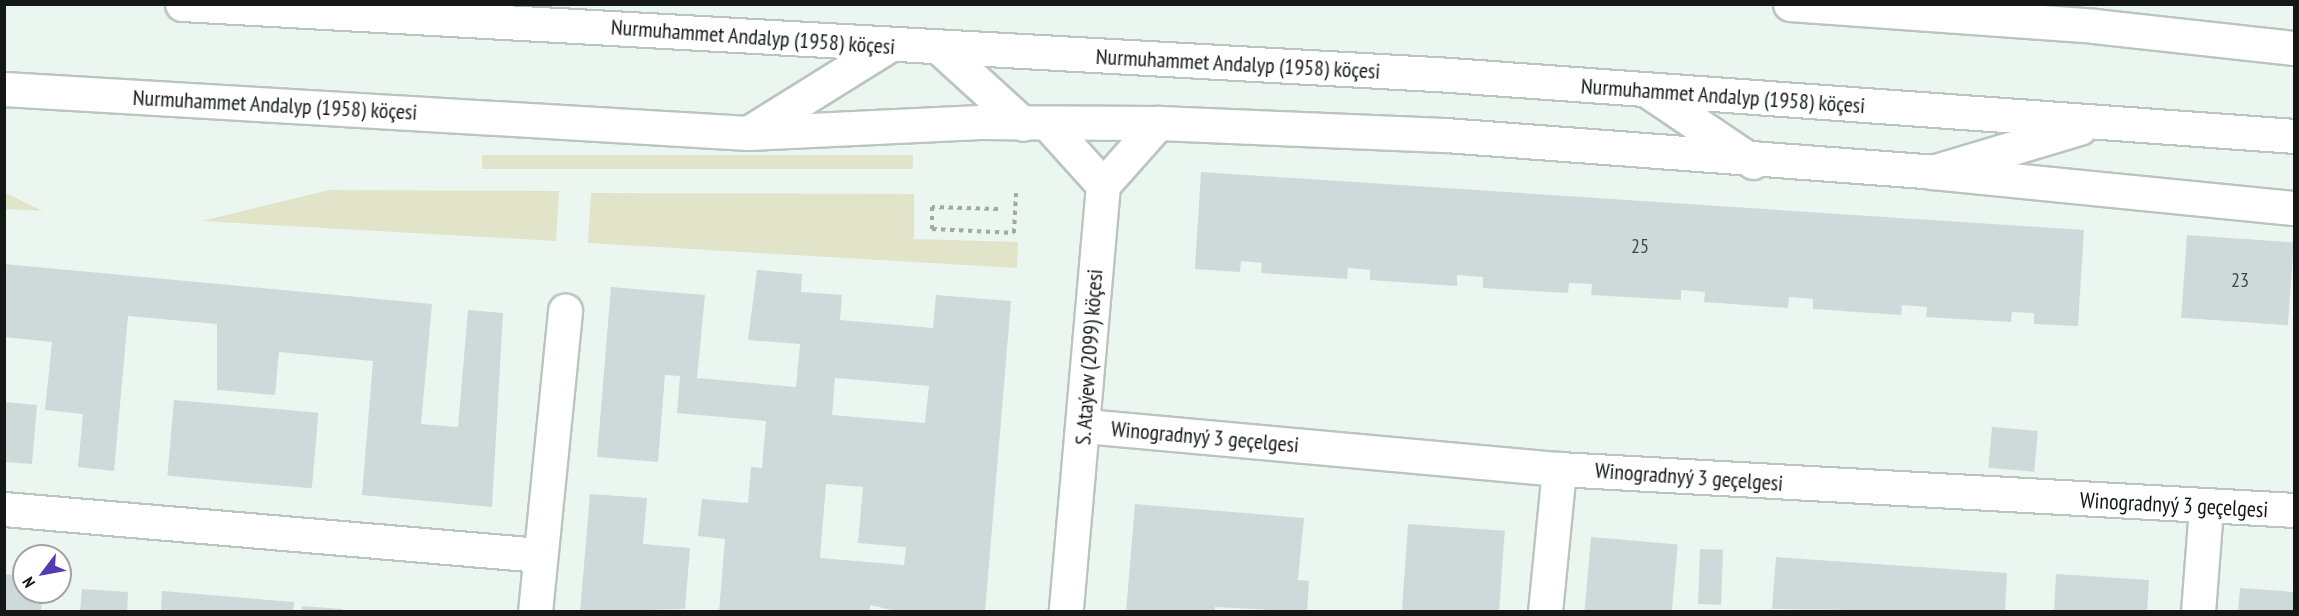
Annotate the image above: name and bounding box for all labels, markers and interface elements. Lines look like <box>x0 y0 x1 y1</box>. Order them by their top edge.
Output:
street label: Nurmuhammet Andalyp (1958) köçesi <box>610 14 896 60</box>
street label: Nurmuhammet Andalyp (1958) köçesi <box>1095 43 1381 85</box>
street label: Nurmuhammet Andalyp (1958) köçesi <box>1580 73 1866 119</box>
street label: Nurmuhammet Andalyp (1958) köçesi <box>132 84 418 126</box>
house number: 25 <box>1631 234 1649 258</box>
street label: S. Ataýew (2099) köçesi <box>1070 267 1108 447</box>
house number: 23 <box>2231 268 2249 292</box>
street label: Winogradnyý 3 geçelgesi <box>1110 416 1300 458</box>
street label: Winogradnyý 3 geçelgesi <box>1594 457 1784 497</box>
street label: Winogradnyý 3 geçelgesi <box>2079 487 2269 523</box>
north arrow <box>12 544 72 604</box>
text: N <box>18 574 39 591</box>

